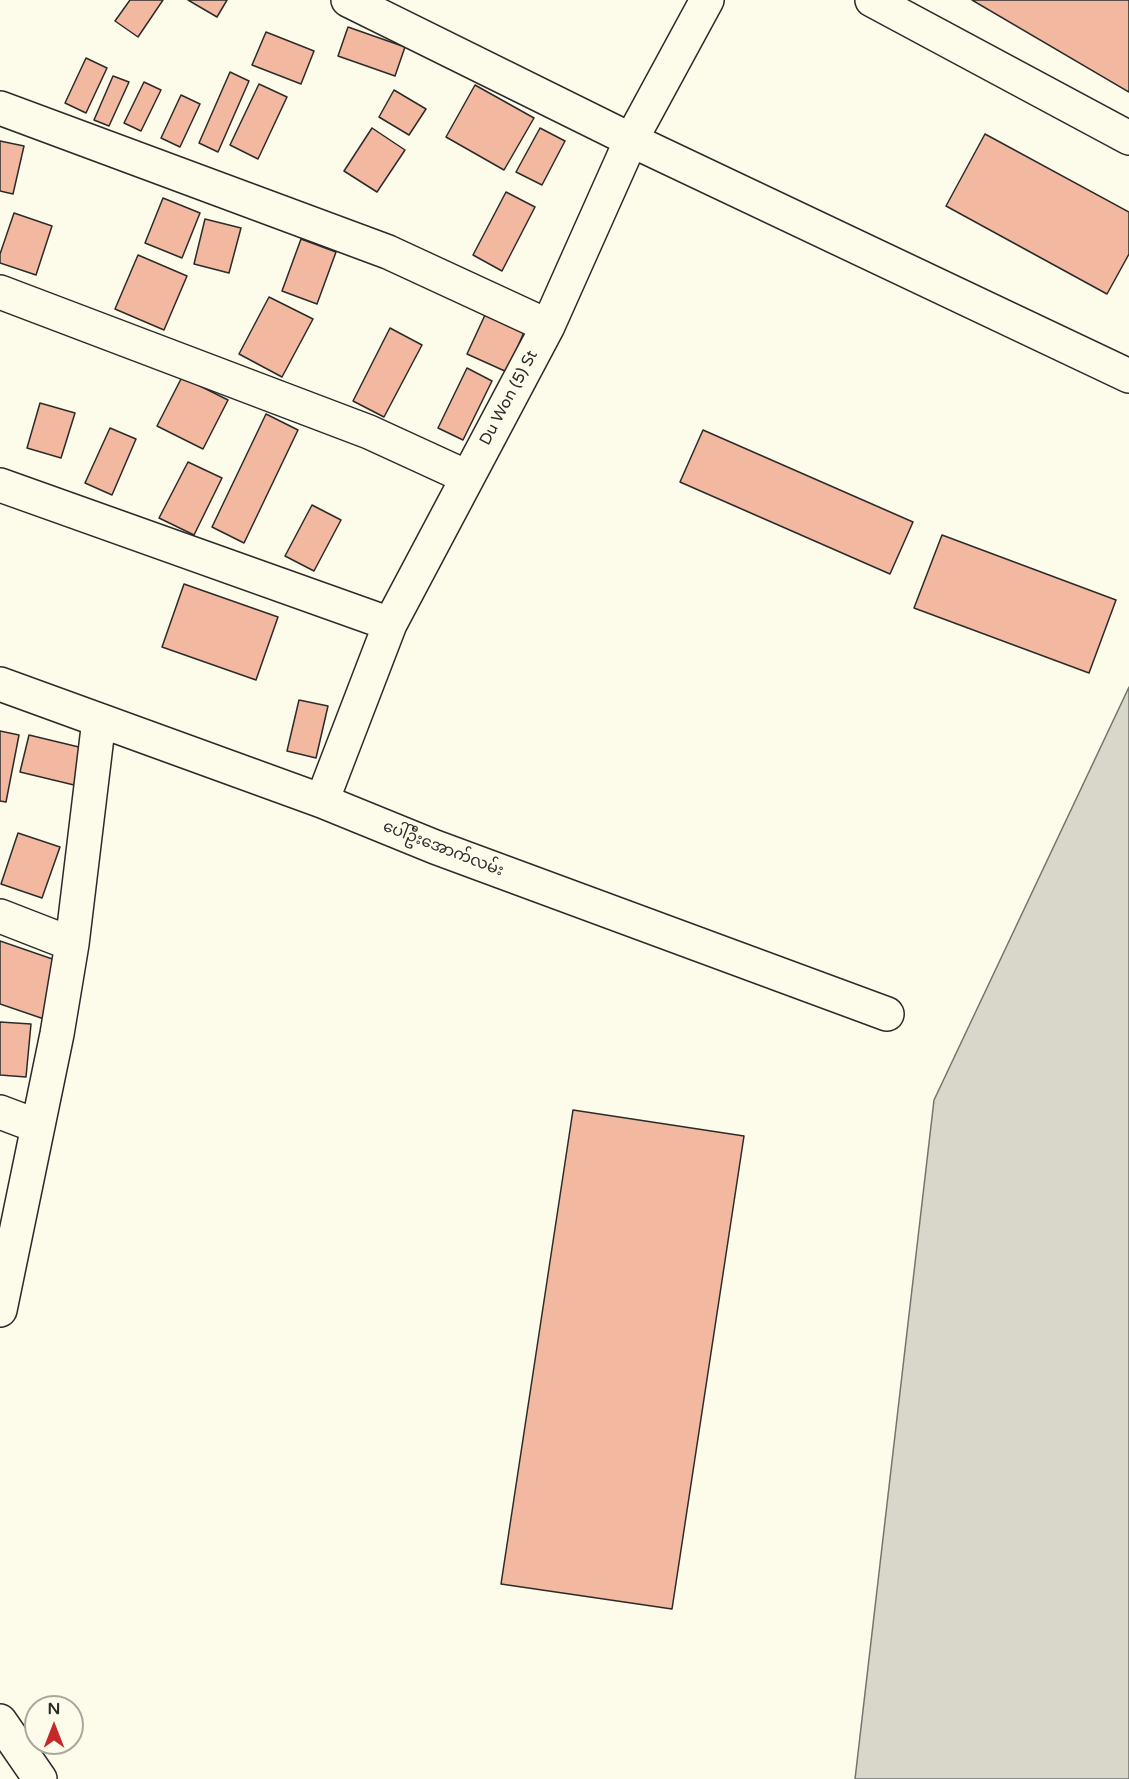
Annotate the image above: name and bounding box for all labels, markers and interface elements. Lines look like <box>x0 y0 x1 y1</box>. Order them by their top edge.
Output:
street label: Du Won (5) St <box>476 347 542 449</box>
street label: ပေါ်ဦးအောက်လမ်း <box>380 817 506 881</box>
north arrow <box>24 1695 84 1755</box>
text: N <box>48 1699 60 1719</box>

